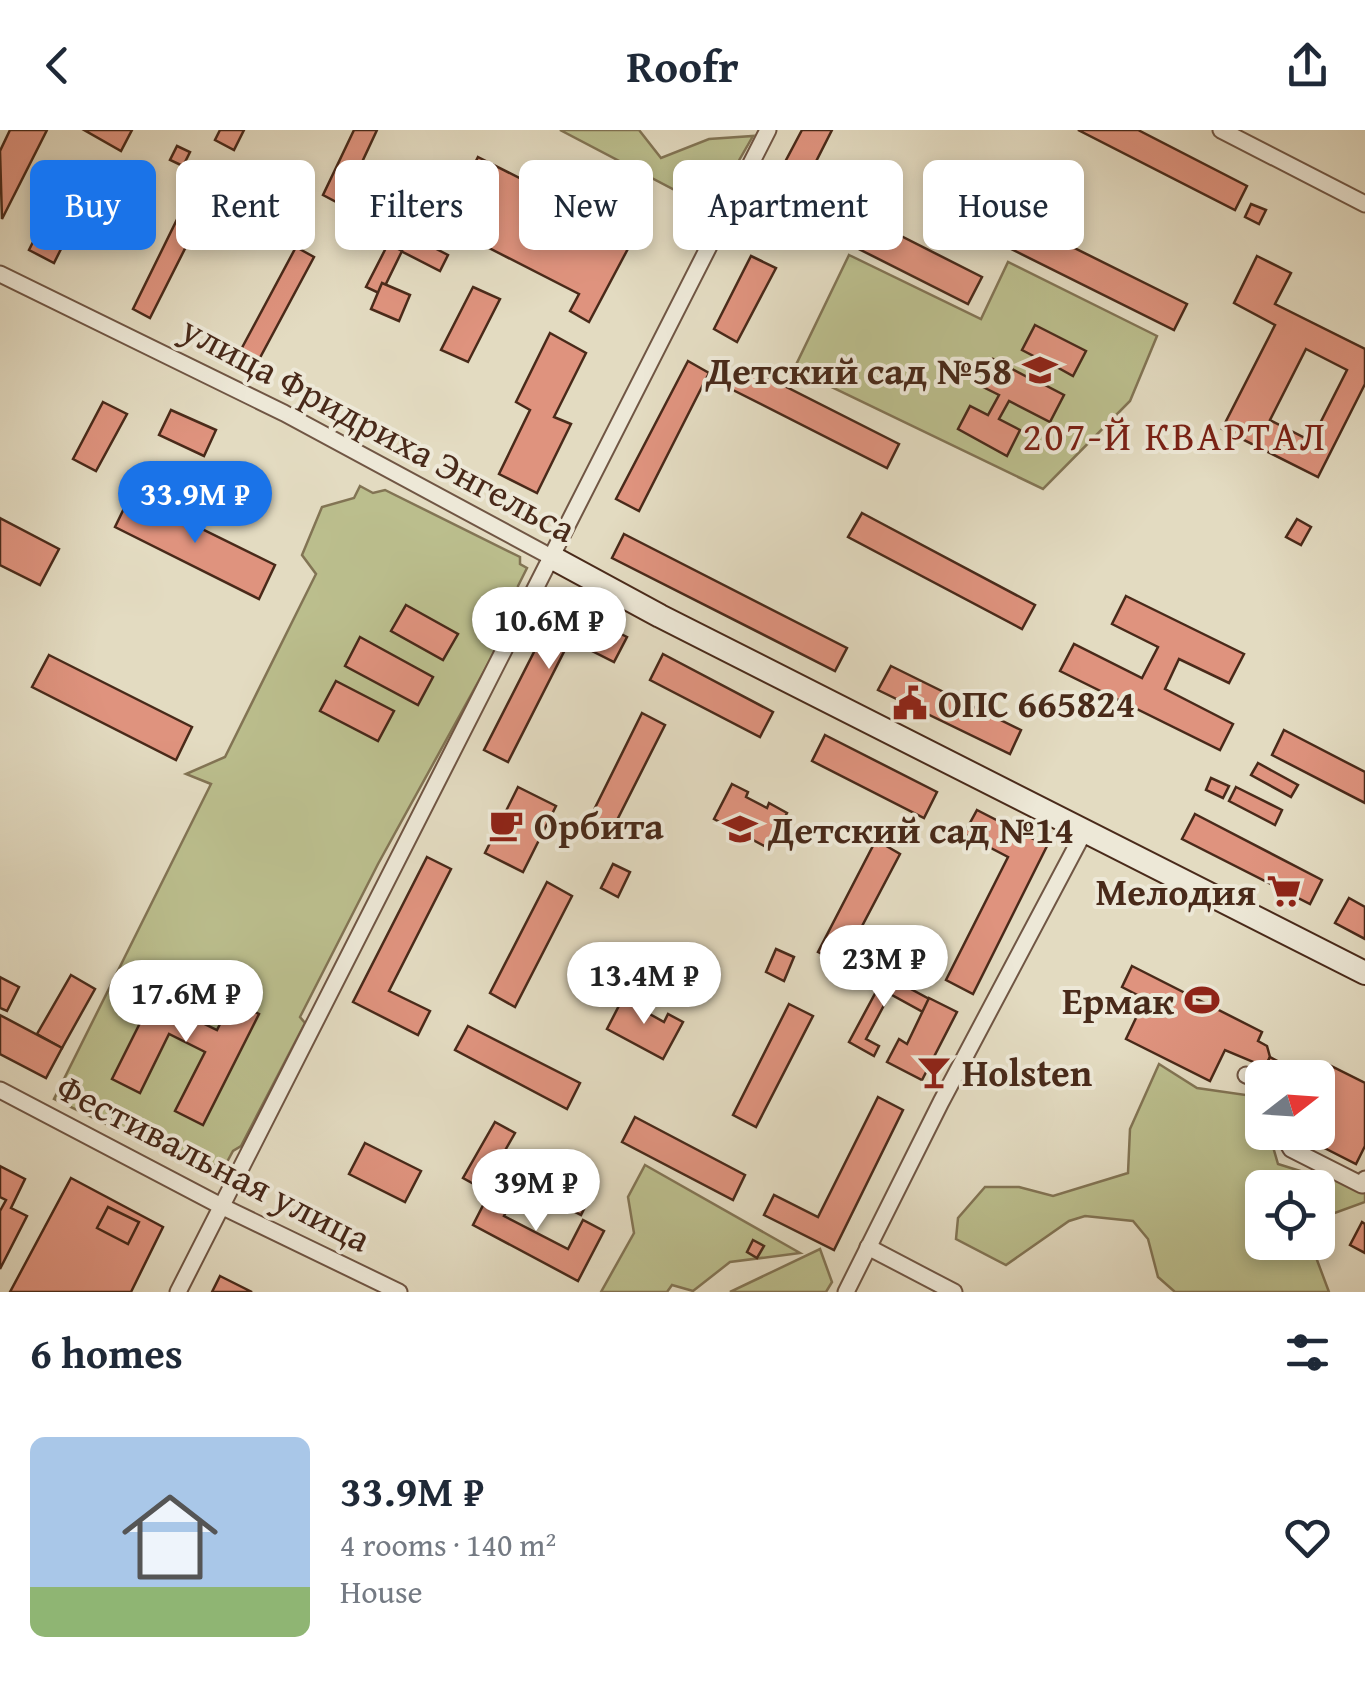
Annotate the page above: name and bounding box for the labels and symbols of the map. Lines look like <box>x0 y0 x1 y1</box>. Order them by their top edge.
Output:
street label: улица Фридриха Энгельса <box>171 300 586 556</box>
place label: Детский сад №58 <box>705 342 1012 398</box>
school or university icon: Детский сад №58 <box>1021 351 1059 389</box>
district label: 207-Й КВАРТАЛ <box>1023 406 1327 465</box>
pin: 33.9M ₽ <box>103 461 287 546</box>
pin: 10.6M ₽ <box>457 587 641 672</box>
place label: ОПС 665824 <box>938 675 1135 731</box>
public building icon: ОПС 665824 <box>891 684 929 722</box>
place label: Орбита <box>534 797 664 853</box>
place label: Детский сад №14 <box>767 801 1074 857</box>
cafe icon: Орбита <box>487 806 525 844</box>
school or university icon: Детский сад №14 <box>721 810 759 848</box>
place label: Мелодия <box>1095 863 1256 919</box>
supermarket icon: Мелодия <box>1265 872 1303 910</box>
pin: 23M ₽ <box>814 925 954 1010</box>
pin: 13.4M ₽ <box>552 942 736 1027</box>
pin: 17.6M ₽ <box>94 960 278 1045</box>
place label: Ермак <box>1062 972 1174 1028</box>
sports icon: Ермак <box>1183 981 1221 1019</box>
place label: Holsten <box>962 1044 1093 1100</box>
bar icon: Holsten <box>915 1053 953 1091</box>
street label: Фестивальная улица <box>47 1058 381 1266</box>
north arrow <box>1245 1060 1335 1150</box>
pin: 39M ₽ <box>466 1149 606 1234</box>

